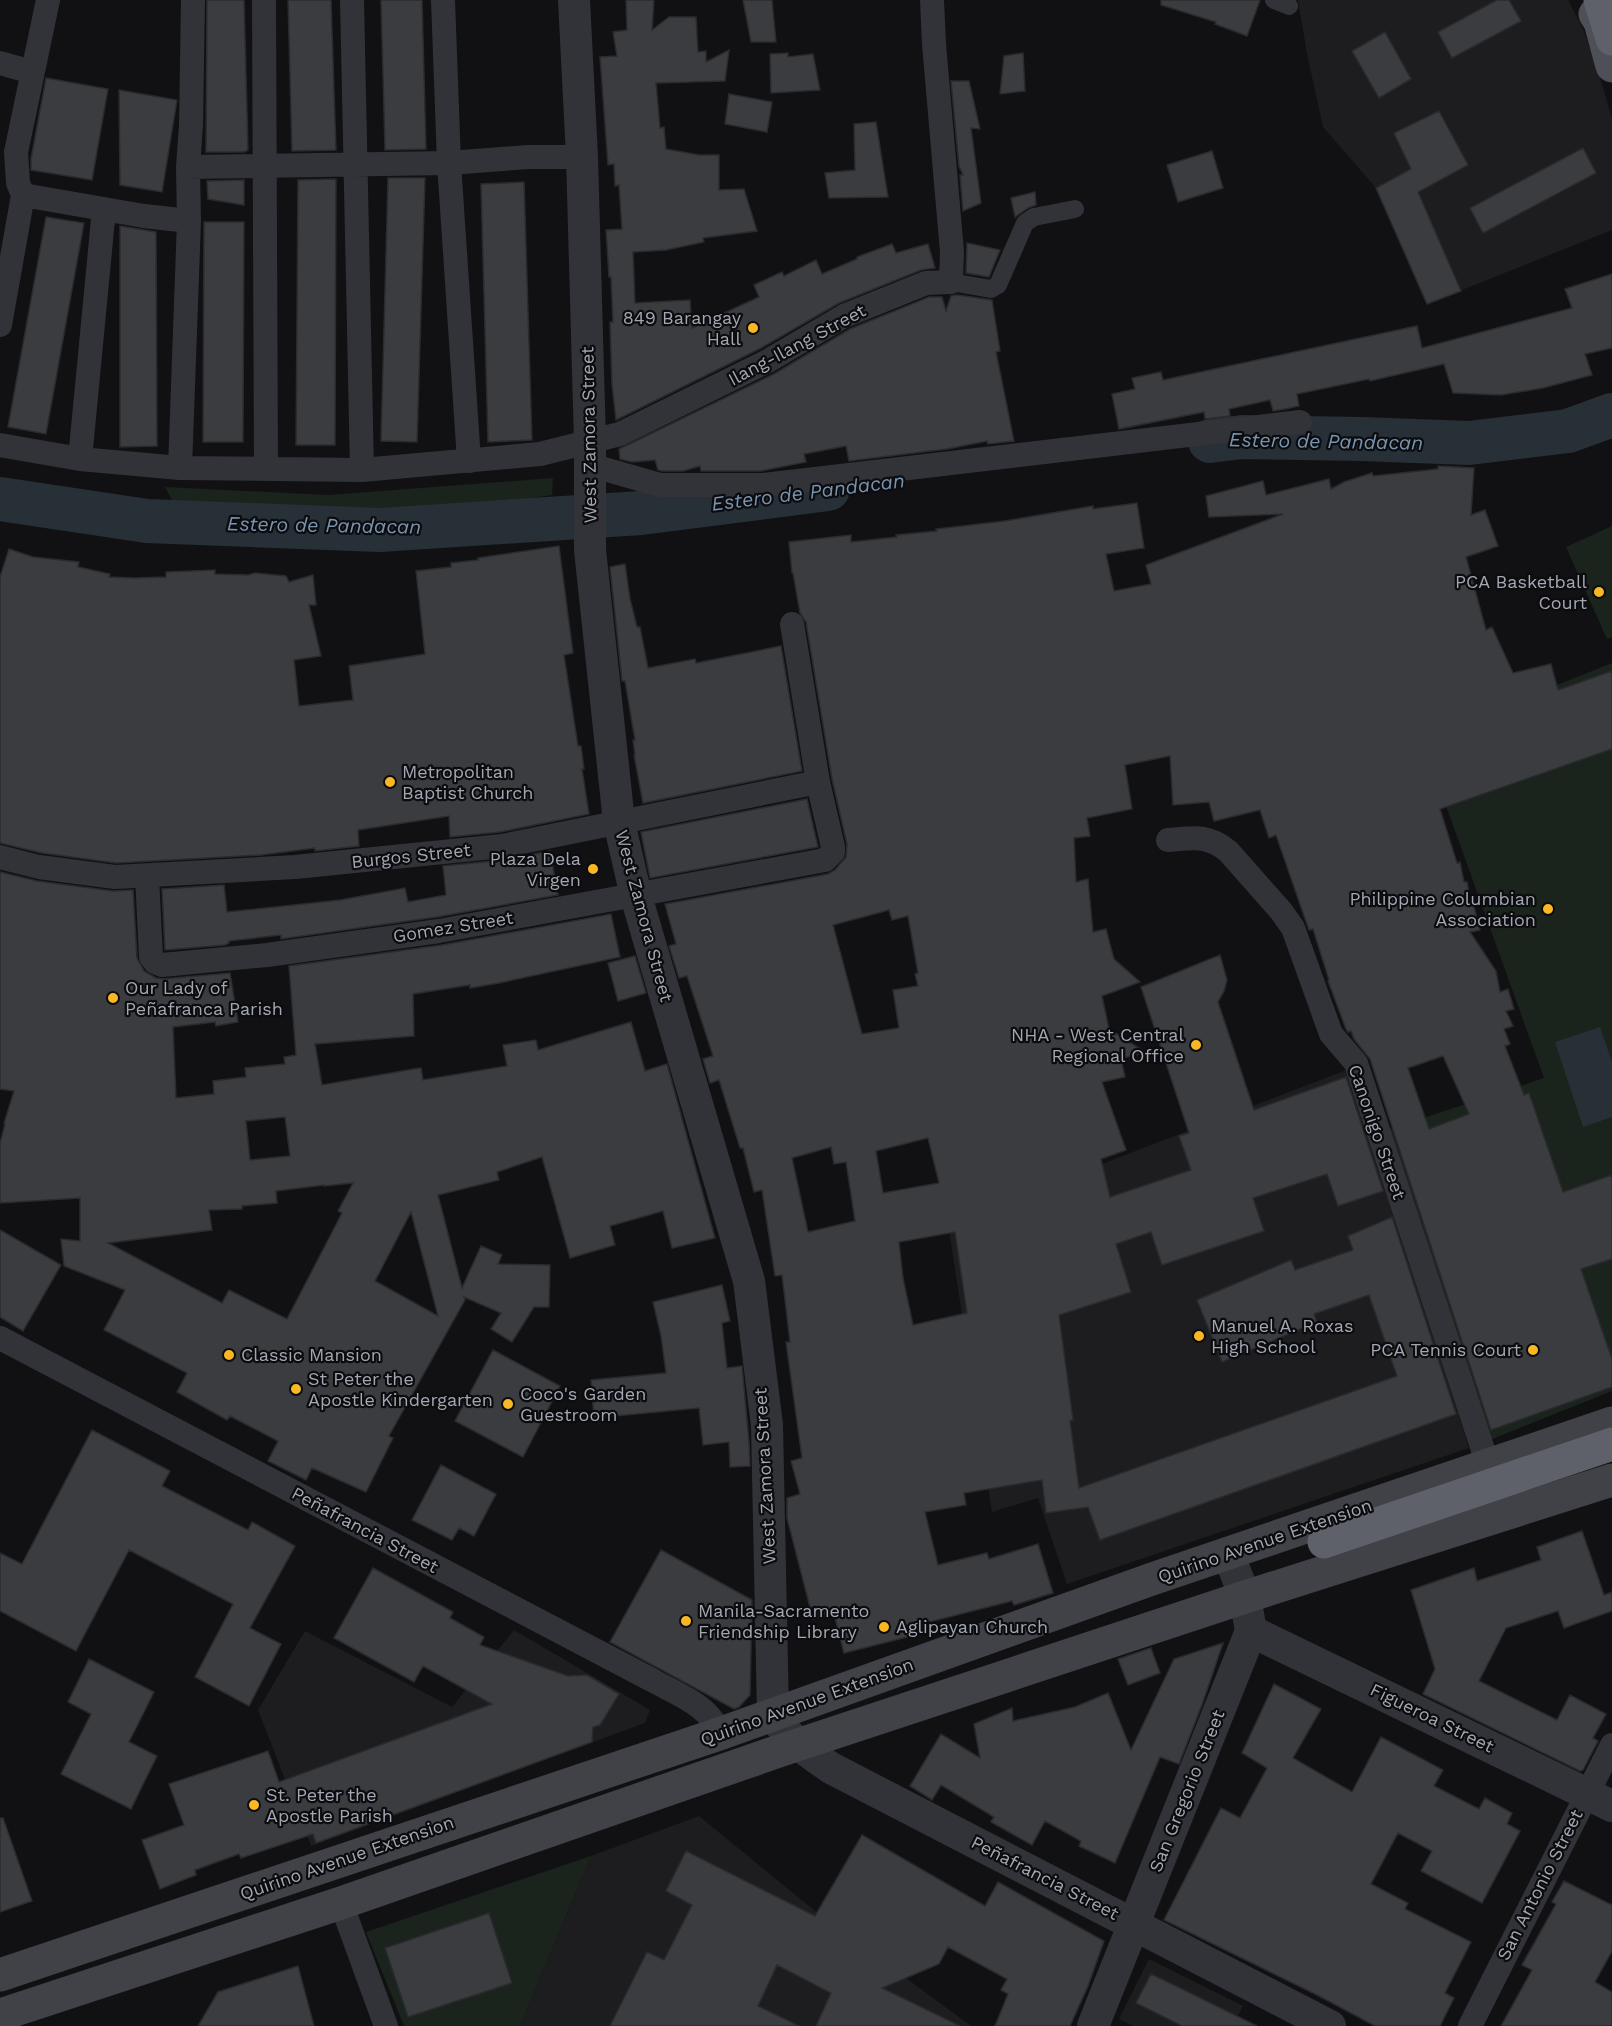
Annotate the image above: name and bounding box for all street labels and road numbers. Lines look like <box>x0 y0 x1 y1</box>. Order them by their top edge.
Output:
street label: Ilang-Ilang Street <box>724 299 870 390</box>
street label: West Zamora Street <box>576 346 601 524</box>
street label: West Zamora Street <box>611 828 678 1004</box>
street label: Burgos Street <box>350 839 472 872</box>
street label: Gomez Street <box>391 907 515 946</box>
street label: Canonigo Street <box>1345 1062 1411 1202</box>
street label: West Zamora Street <box>749 1387 780 1565</box>
street label: Peñafrancia Street <box>288 1482 442 1577</box>
street label: Quirino Avenue Extension <box>1155 1494 1375 1587</box>
street label: Quirino Avenue Extension <box>698 1653 916 1750</box>
street label: Figueroa Street <box>1367 1679 1498 1757</box>
street label: San Gregorio Street <box>1144 1706 1229 1875</box>
street label: San Antonio Street <box>1492 1805 1587 1964</box>
street label: Quirino Avenue Extension <box>237 1811 457 1904</box>
street label: Peñafrancia Street <box>968 1831 1123 1924</box>

